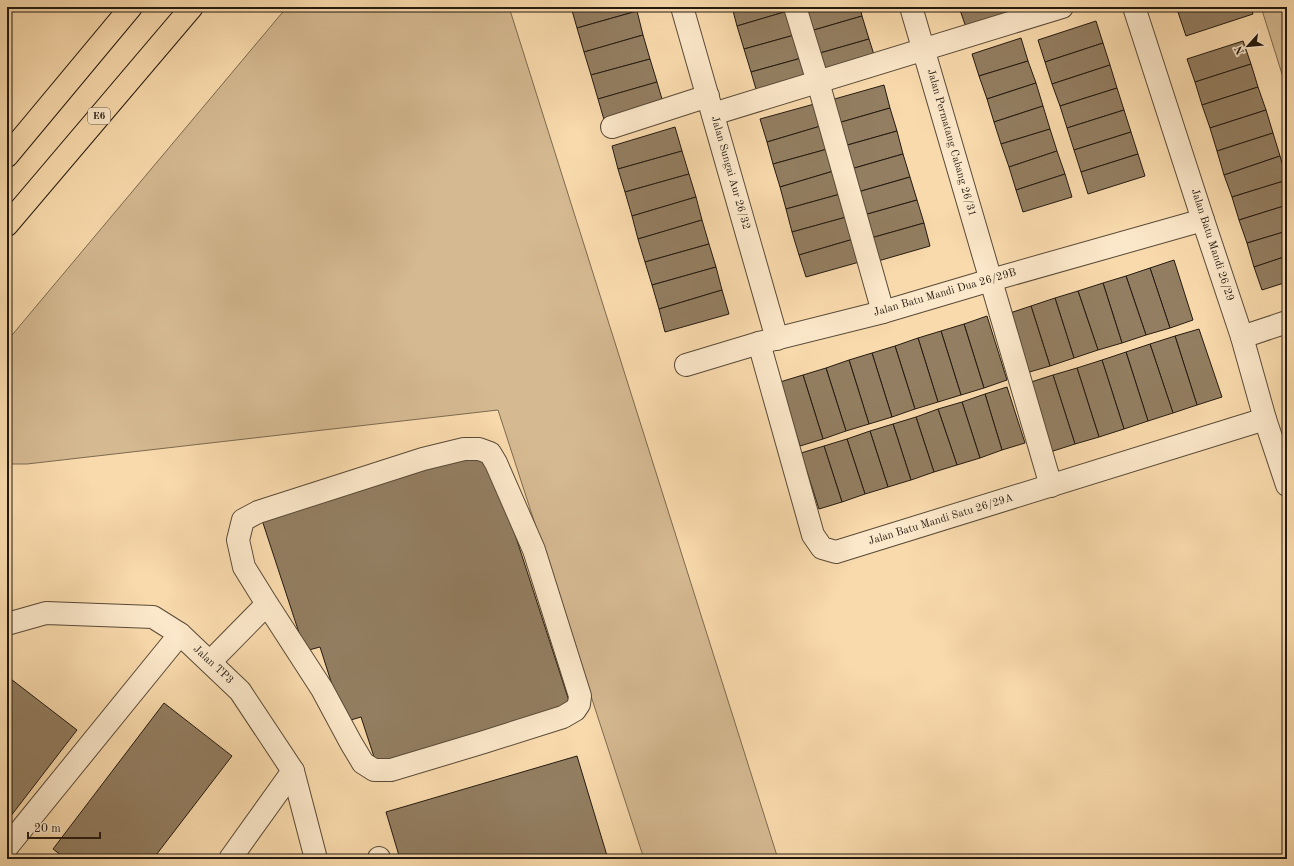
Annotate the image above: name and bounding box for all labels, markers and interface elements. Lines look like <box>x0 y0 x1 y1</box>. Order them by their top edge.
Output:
north arrow <box>1228 26 1268 66</box>
text: N <box>1233 43 1247 56</box>
street label: Jalan Permatang Cabang 26/31 <box>925 68 977 218</box>
road number: E6 <box>88 108 110 124</box>
street label: Jalan Sungai Aur 26/32 <box>709 115 751 231</box>
street label: Jalan Batu Mandi 26/29 <box>1189 187 1235 303</box>
street label: Jalan Batu Mandi Dua 26/29B <box>872 267 1018 319</box>
street label: Jalan Batu Mandi Satu 26/29A <box>867 493 1015 547</box>
street label: Jalan TP3 <box>191 644 235 686</box>
scale bar <box>28 814 100 840</box>
text: 20 m <box>34 823 61 835</box>

